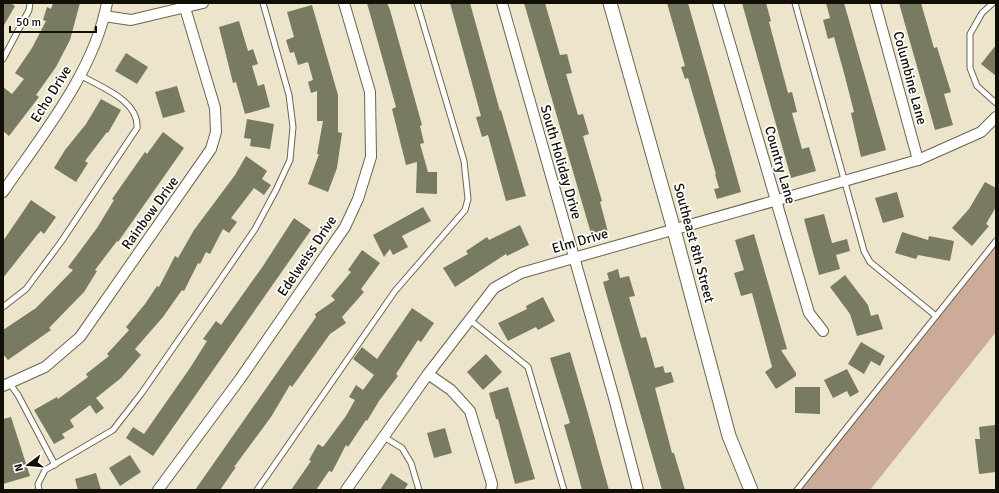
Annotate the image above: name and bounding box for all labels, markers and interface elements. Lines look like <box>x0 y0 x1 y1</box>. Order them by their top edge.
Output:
scale bar <box>10 8 96 34</box>
text: 50 m <box>16 15 41 30</box>
street label: Columbine Lane <box>889 29 931 127</box>
street label: Echo Drive <box>27 62 75 126</box>
street label: South Holiday Drive <box>537 103 585 221</box>
street label: Country Lane <box>761 124 799 206</box>
street label: Rainbow Drive <box>118 173 182 253</box>
street label: Southeast 8th Street <box>670 181 718 305</box>
street label: Edelweiss Drive <box>274 212 340 300</box>
street label: Elm Drive <box>550 225 610 257</box>
north arrow <box>8 445 48 485</box>
text: N <box>12 462 26 473</box>

